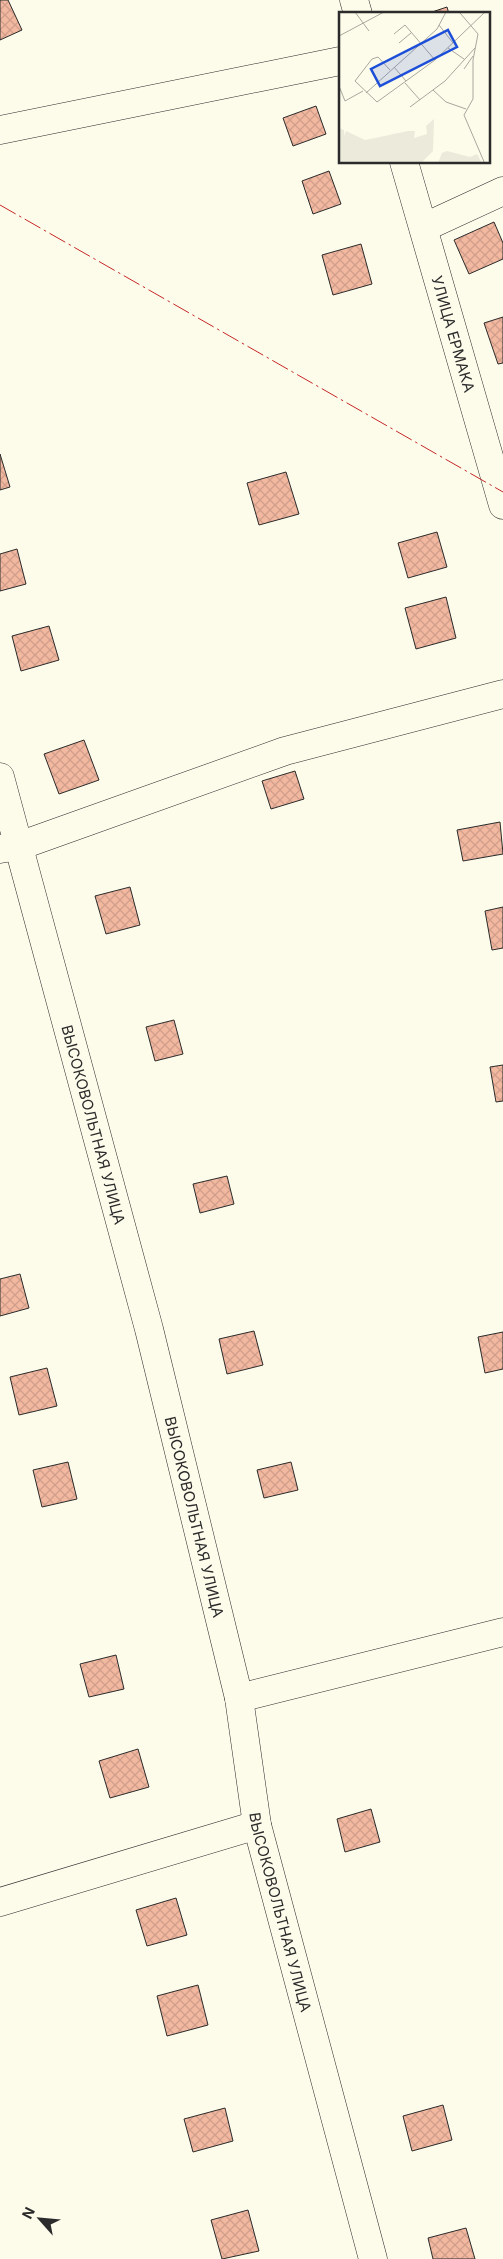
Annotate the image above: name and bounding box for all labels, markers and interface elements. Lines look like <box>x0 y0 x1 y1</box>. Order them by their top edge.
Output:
inset map <box>339 12 490 164</box>
street label: УЛИЦА ЕРМАКА <box>428 274 479 394</box>
street label: ВЫСОКОВОЛЬТНАЯ УЛИЦА <box>58 1023 130 1226</box>
street label: ВЫСОКОВОЛЬТНАЯ УЛИЦА <box>161 1414 228 1619</box>
street label: ВЫСОКОВОЛЬТНАЯ УЛИЦА <box>246 1811 316 2014</box>
north arrow <box>15 2194 65 2244</box>
text: N <box>18 2204 38 2221</box>

